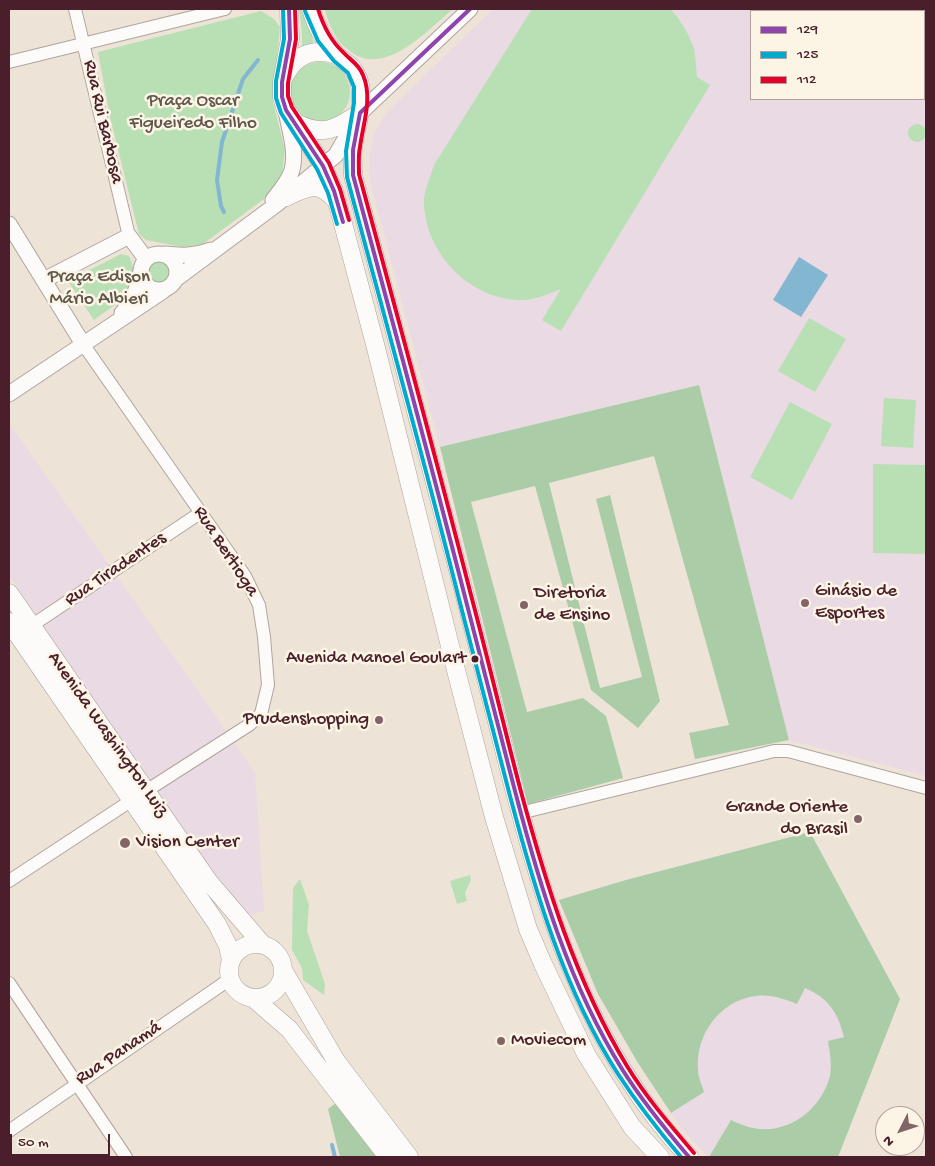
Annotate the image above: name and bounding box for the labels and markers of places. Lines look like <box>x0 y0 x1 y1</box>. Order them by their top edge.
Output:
place label: Ginásio de Esportes <box>815 581 897 625</box>
place label: Diretoria de Ensino <box>534 583 610 627</box>
marker: Ginásio de Esportes <box>799 597 811 609</box>
marker: Diretoria de Ensino <box>518 599 530 611</box>
place label: Avenida Manoel Goulart <box>286 648 466 670</box>
marker: Avenida Manoel Goulart <box>470 654 480 664</box>
place label: Prudenshopping <box>243 709 369 731</box>
marker: Prudenshopping <box>373 714 385 726</box>
place label: Grande Oriente do Brasil <box>726 797 848 841</box>
marker: Grande Oriente do Brasil <box>852 813 864 825</box>
place label: Vision Center <box>136 832 239 854</box>
marker: Vision Center <box>118 836 132 850</box>
place label: Moviecom <box>511 1030 586 1052</box>
marker: Moviecom <box>495 1035 507 1047</box>

